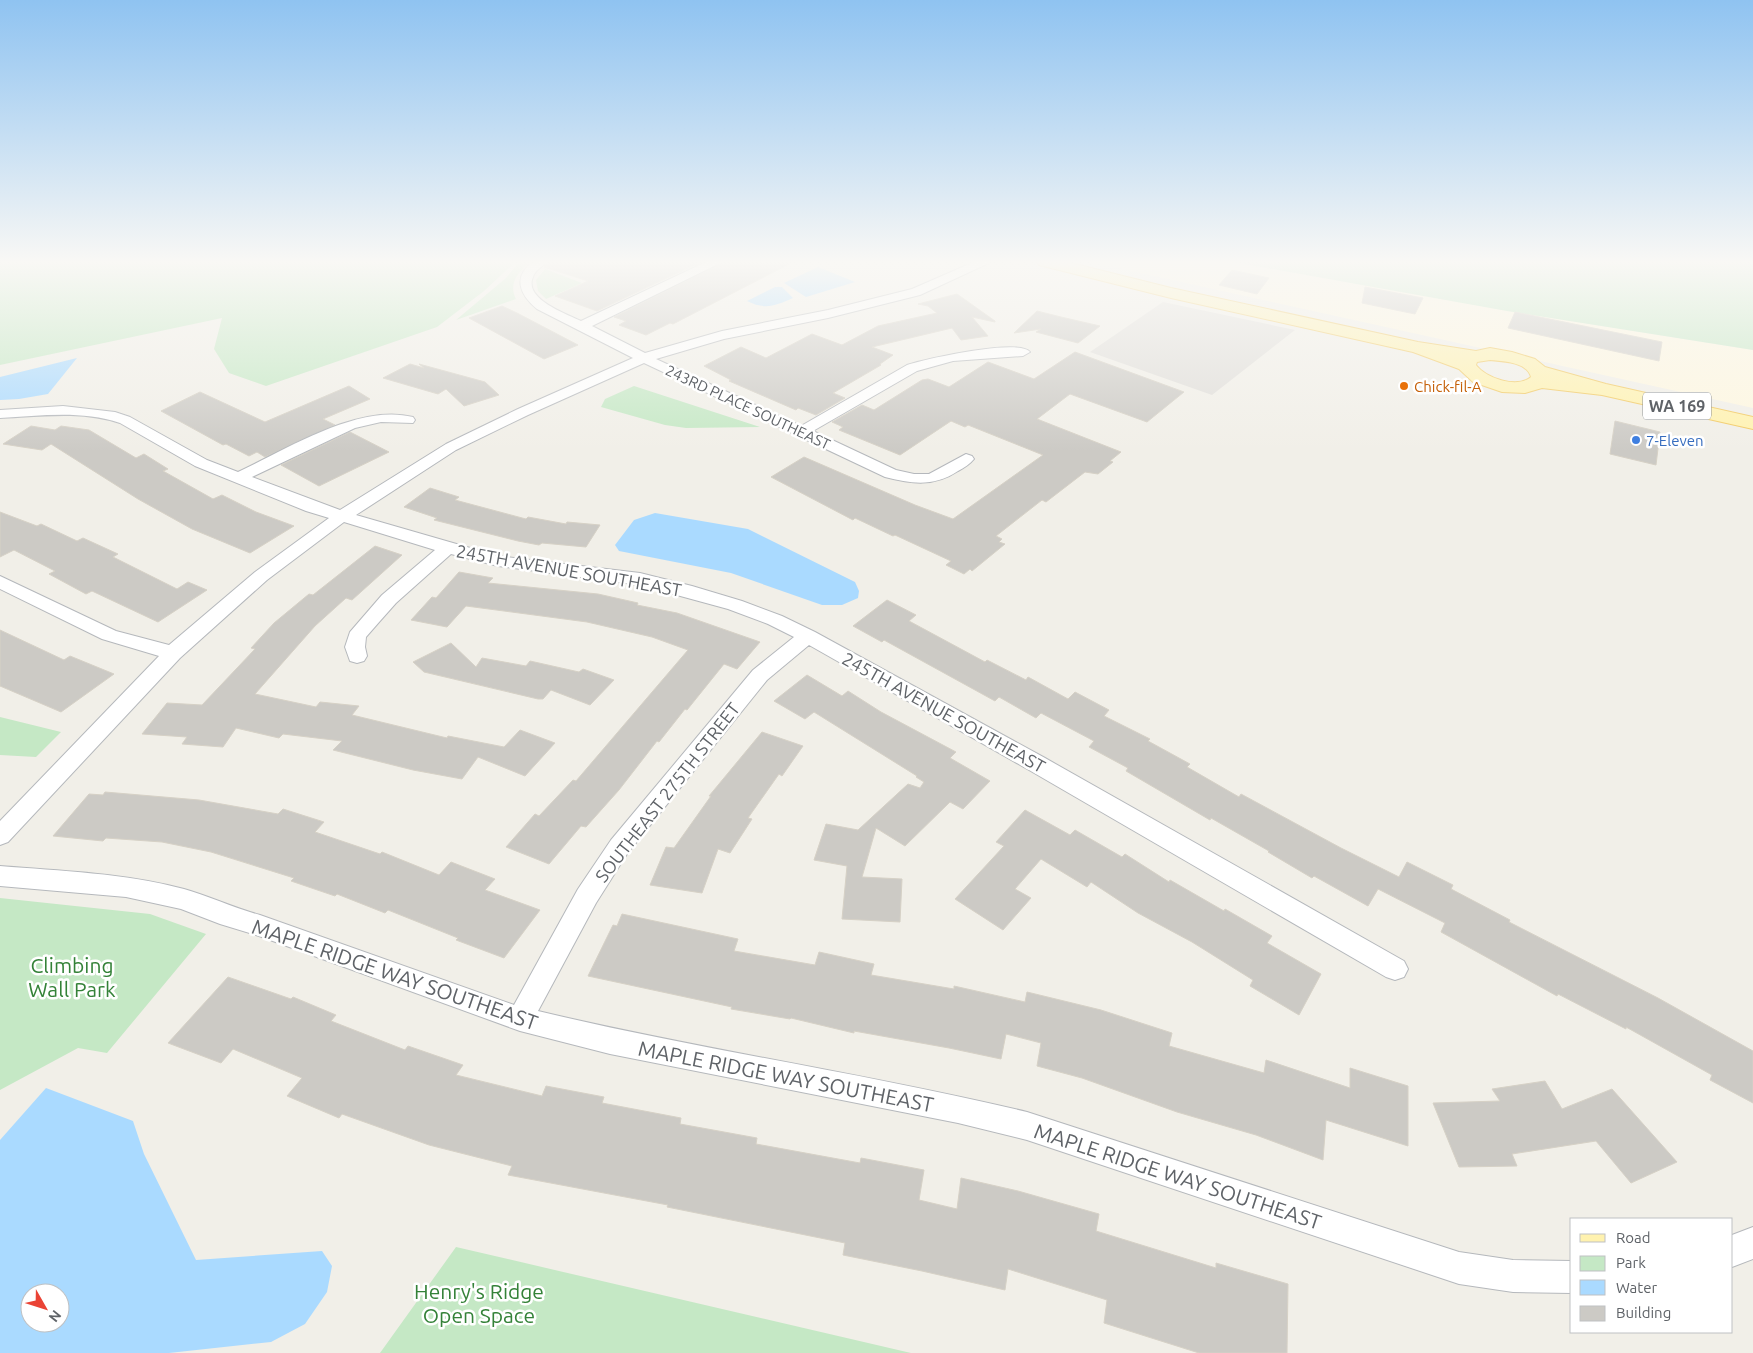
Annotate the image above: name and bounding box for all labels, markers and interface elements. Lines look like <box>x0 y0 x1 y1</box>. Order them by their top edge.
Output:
street label: 243RD PLACE SOUTHEAST <box>663 361 834 453</box>
place label: Chick-fil-A <box>1414 378 1482 395</box>
marker: Chick-fil-A <box>1398 380 1410 392</box>
road number: WA 169 <box>1643 392 1711 420</box>
place label: 7-Eleven <box>1646 432 1704 449</box>
marker: 7-Eleven <box>1630 434 1642 446</box>
street label: 245TH AVENUE SOUTHEAST <box>455 540 683 600</box>
street label: 245TH AVENUE SOUTHEAST <box>839 648 1049 776</box>
street label: SOUTHEAST 275TH STREET <box>591 698 743 886</box>
street label: MAPLE RIDGE WAY SOUTHEAST <box>249 914 541 1034</box>
park label: Climbing Wall Park <box>28 953 116 1001</box>
street label: MAPLE RIDGE WAY SOUTHEAST <box>636 1036 936 1117</box>
street label: MAPLE RIDGE WAY SOUTHEAST <box>1031 1118 1325 1234</box>
legend <box>1570 1218 1733 1333</box>
text: Road <box>1616 1229 1651 1246</box>
text: Park <box>1616 1254 1646 1271</box>
park label: Henry's Ridge Open Space <box>414 1279 544 1327</box>
text: Water <box>1616 1279 1657 1296</box>
north arrow <box>20 1283 70 1333</box>
text: Building <box>1616 1304 1671 1321</box>
text: N <box>46 1307 65 1325</box>

